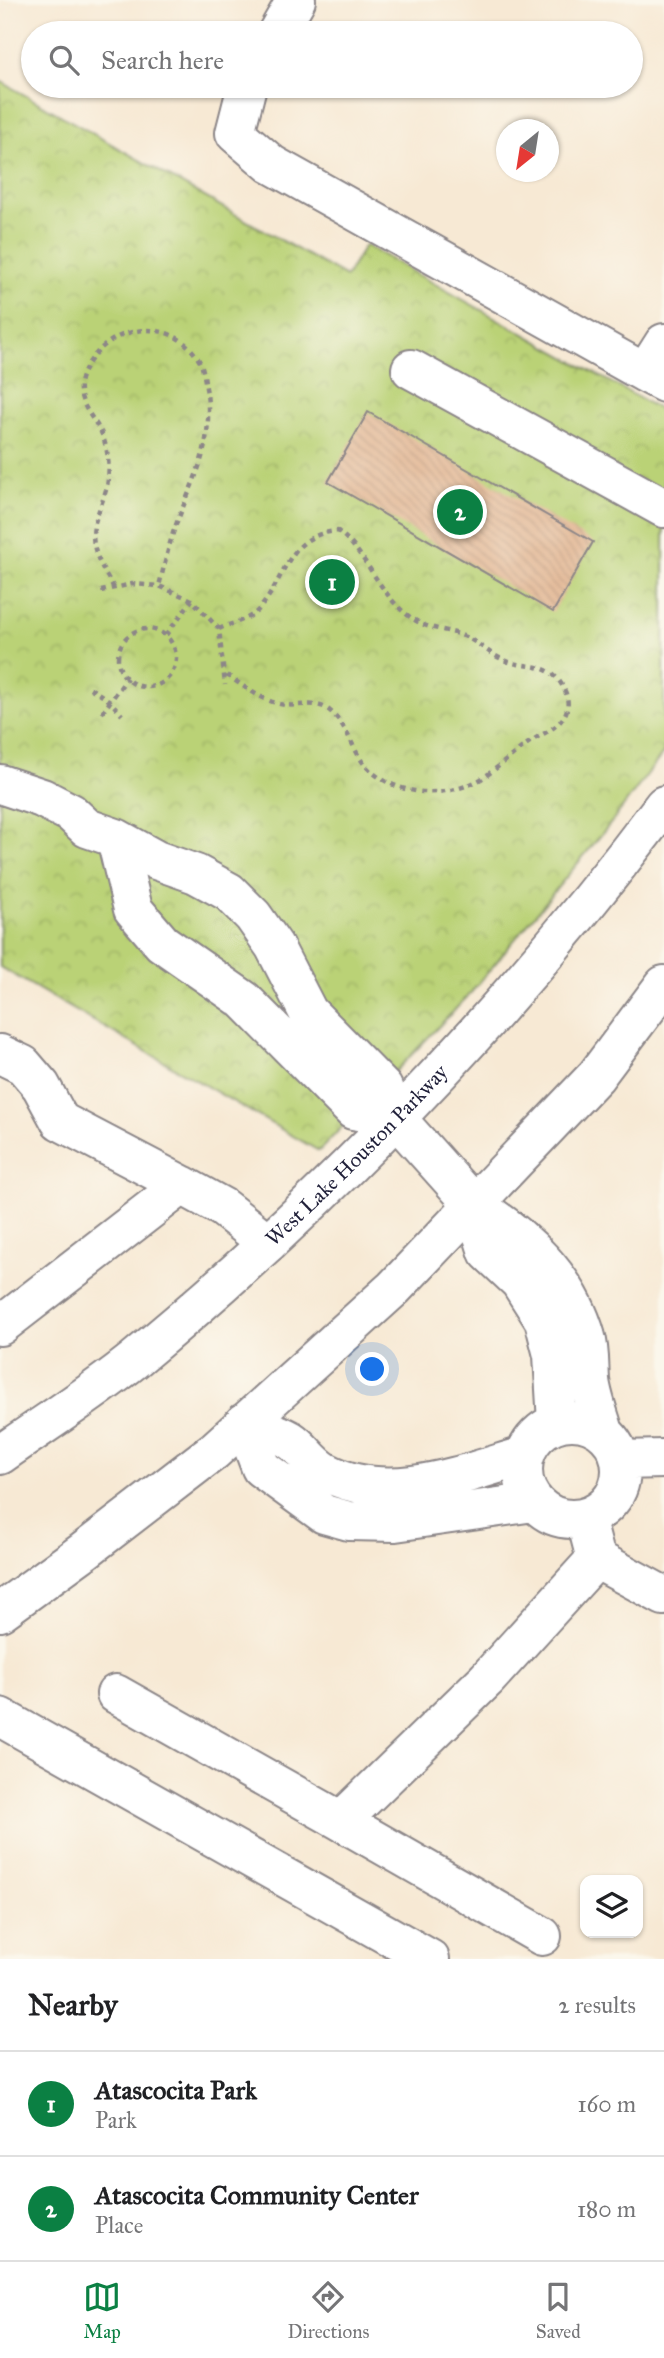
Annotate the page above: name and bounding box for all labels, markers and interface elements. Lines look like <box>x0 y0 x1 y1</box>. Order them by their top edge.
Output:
search box <box>21 21 643 98</box>
icon: search <box>45 41 83 79</box>
text: Search here <box>101 44 224 76</box>
north arrow <box>496 119 559 182</box>
pin: 2 <box>437 486 483 538</box>
pin: 1 <box>309 556 355 608</box>
street label: West Lake Houston Parkway <box>260 1058 454 1251</box>
your location <box>355 1352 389 1386</box>
map controls <box>580 1875 643 1938</box>
button: layers <box>580 1875 643 1938</box>
text: Nearby <box>28 1987 118 2023</box>
text: 2 results <box>558 1991 636 2019</box>
text: Atascocita Park <box>95 2074 257 2106</box>
text: 1 <box>46 2090 56 2118</box>
text: 160 m <box>578 2090 636 2118</box>
text: Park <box>95 2106 137 2134</box>
text: Atascocita Community Center <box>95 2179 419 2211</box>
text: 2 <box>45 2195 57 2223</box>
text: 180 m <box>577 2195 636 2223</box>
text: Place <box>95 2211 143 2239</box>
tab: Map <box>83 2278 121 2343</box>
tab: Directions <box>287 2278 369 2343</box>
tab: Saved <box>536 2278 581 2343</box>

